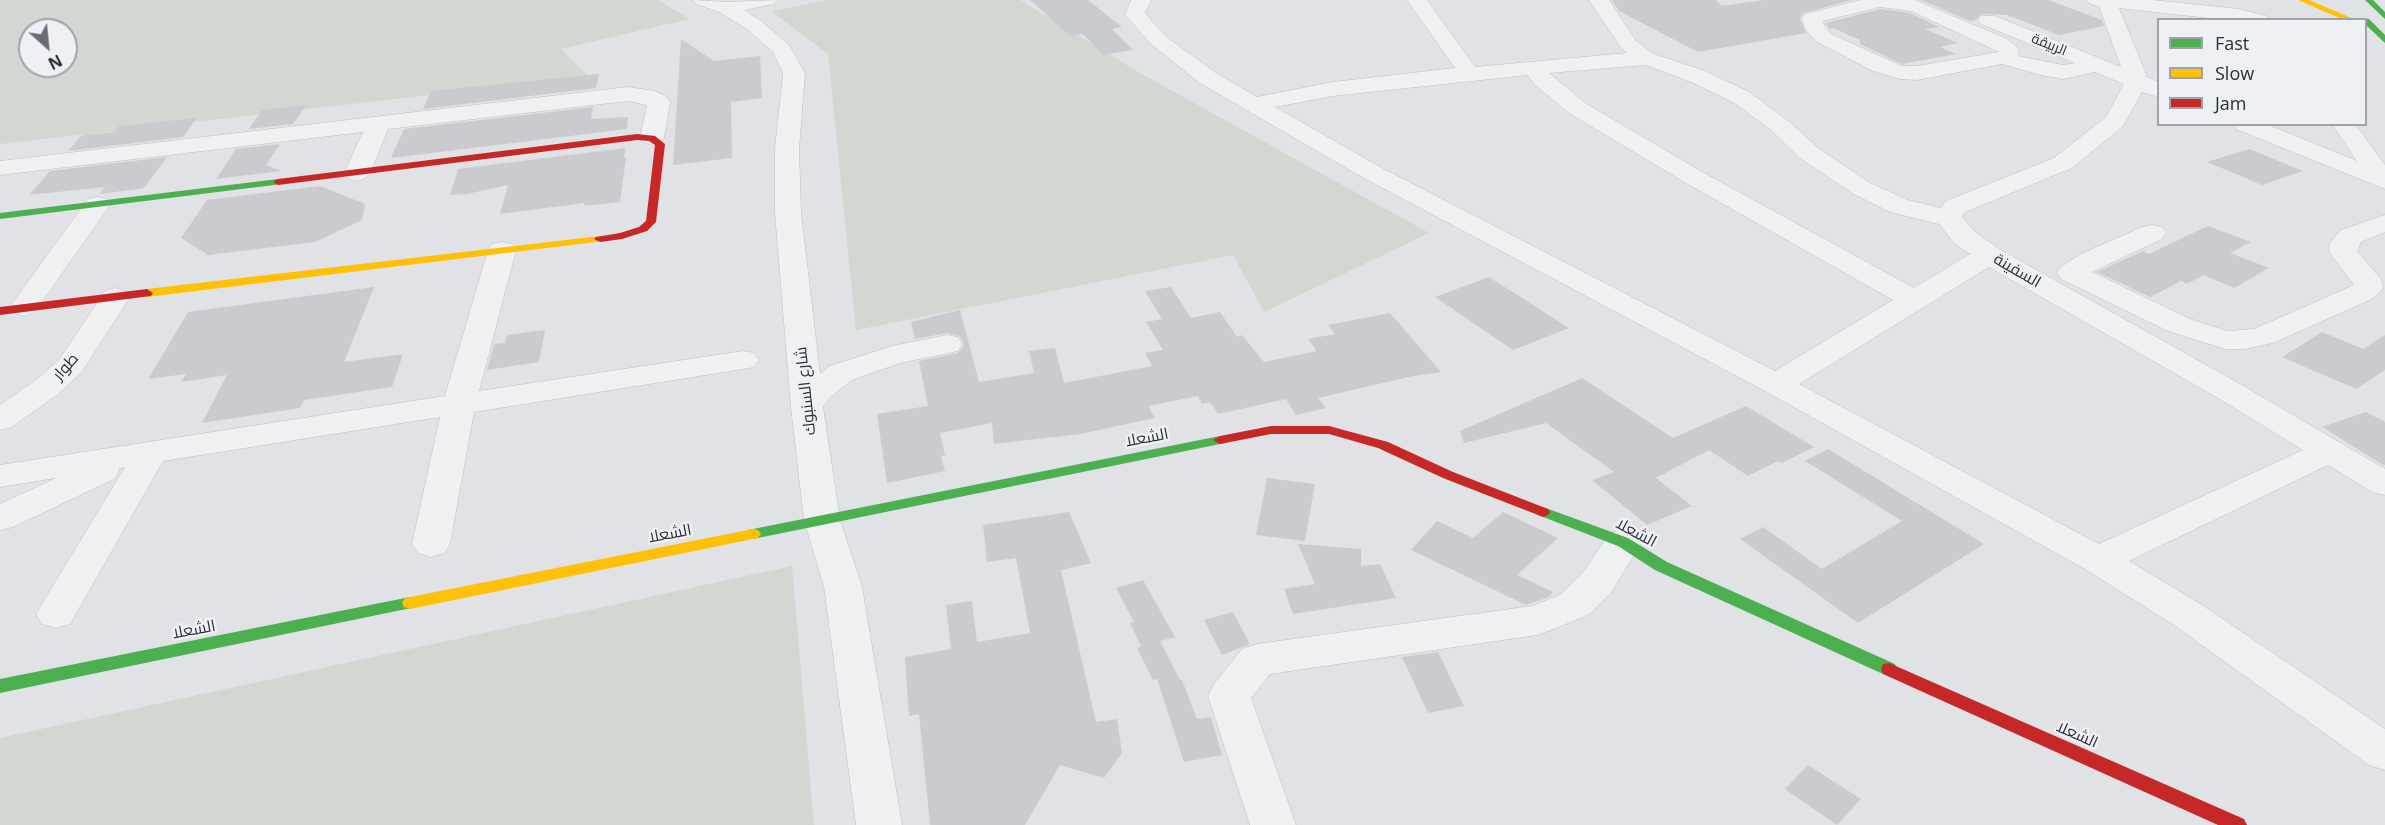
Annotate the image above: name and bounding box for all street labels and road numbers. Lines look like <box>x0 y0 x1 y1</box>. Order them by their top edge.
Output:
street label: الربيقة <box>2029 30 2069 60</box>
street label: السفينة <box>1990 250 2044 292</box>
street label: شارع السنبوك <box>792 346 820 436</box>
street label: طوار <box>49 350 83 384</box>
street label: الشعلا <box>1124 424 1170 452</box>
street label: الشعلا <box>1612 514 1660 552</box>
street label: الشعلا <box>647 520 693 548</box>
street label: الشعلا <box>171 616 217 644</box>
street label: الشعلا <box>2053 717 2101 753</box>

